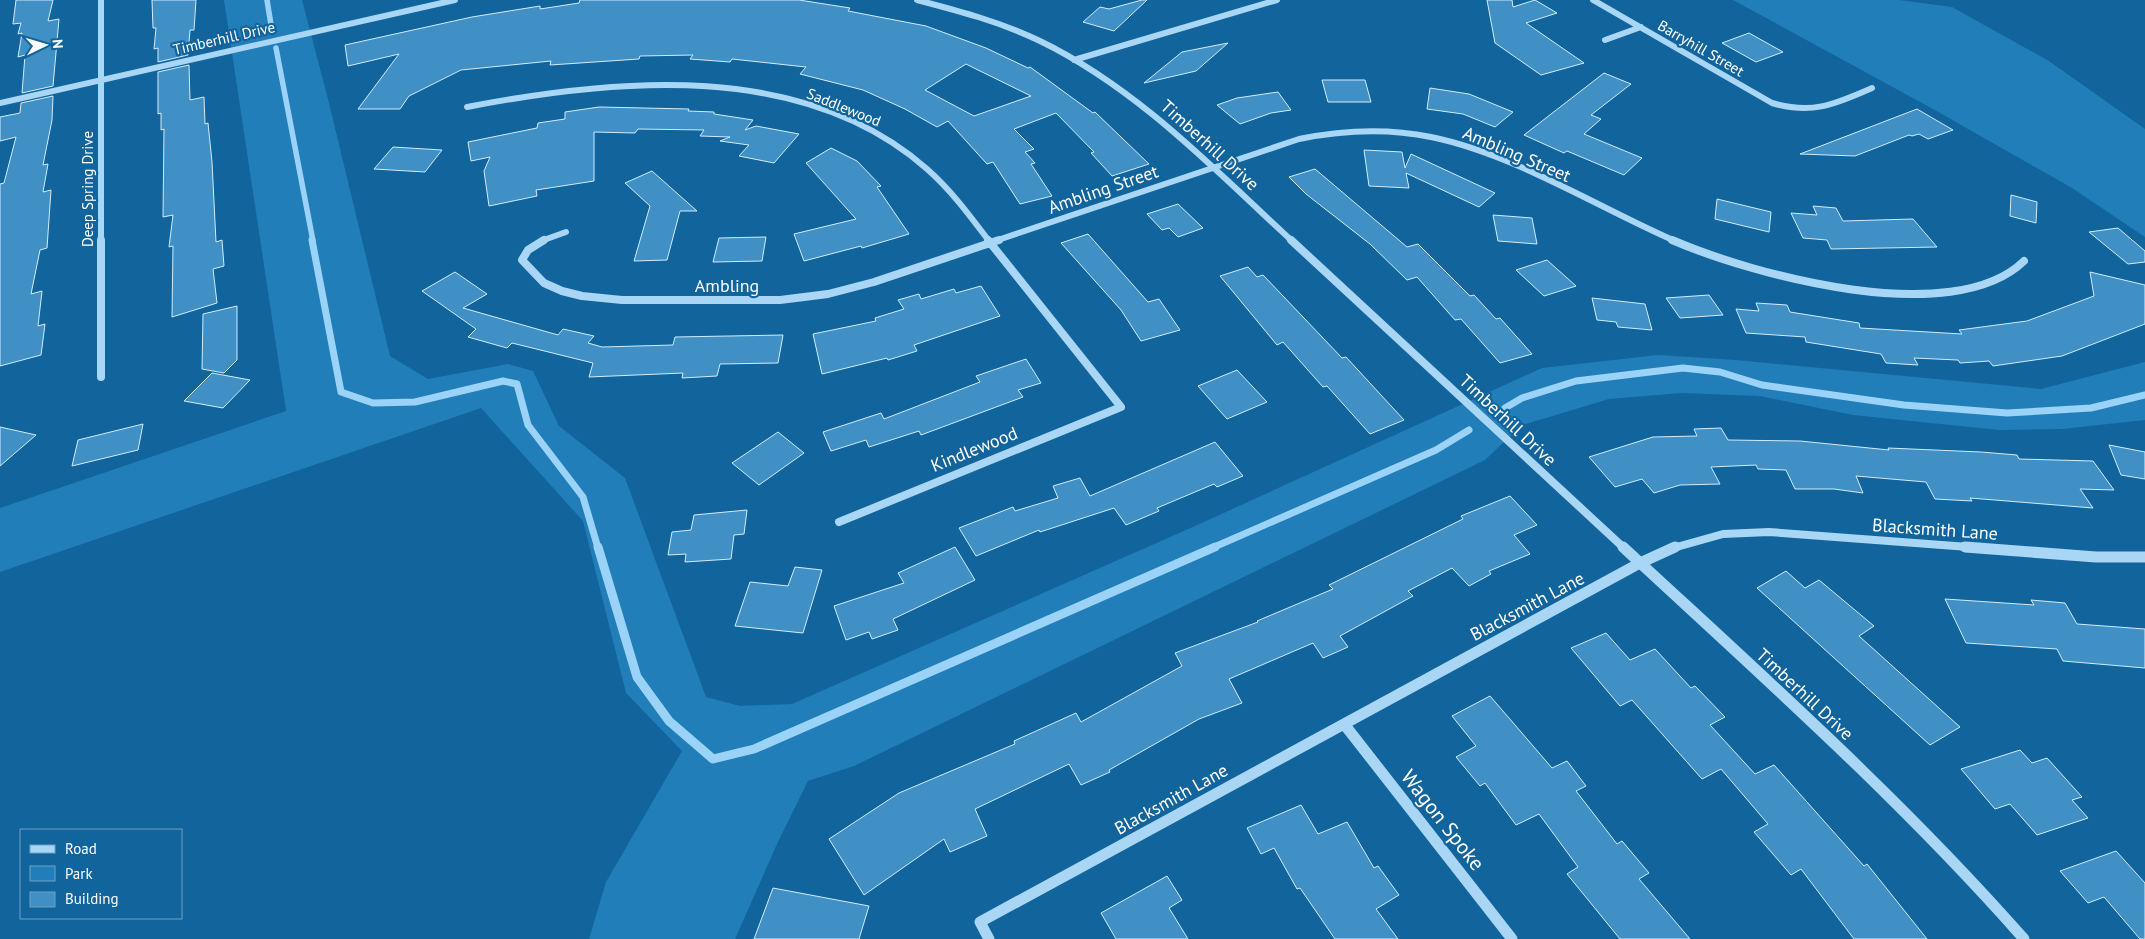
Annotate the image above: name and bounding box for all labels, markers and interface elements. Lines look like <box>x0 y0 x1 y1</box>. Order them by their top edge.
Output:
street label: Barryhill Street <box>1654 16 1748 80</box>
street label: Timberhill Drive <box>171 17 277 59</box>
north arrow <box>20 20 70 70</box>
text: N <box>49 38 67 49</box>
street label: Saddlewood <box>804 84 884 130</box>
street label: Timberhill Drive <box>1156 95 1264 195</box>
street label: Ambling Street <box>1459 121 1575 187</box>
street label: Deep Spring Drive <box>78 131 97 247</box>
street label: Ambling Street <box>1045 159 1161 219</box>
street label: Ambling <box>695 274 759 297</box>
street label: Timberhill Drive <box>1455 369 1561 471</box>
street label: Kindlewood <box>927 421 1021 477</box>
street label: Blacksmith Lane <box>1871 513 1999 545</box>
street label: Blacksmith Lane <box>1466 566 1588 646</box>
street label: Timberhill Drive <box>1752 643 1858 745</box>
street label: Blacksmith Lane <box>1110 758 1232 840</box>
street label: Wagon Spoke <box>1395 764 1491 876</box>
legend <box>20 829 182 919</box>
text: Road <box>65 839 97 858</box>
text: Park <box>65 864 93 883</box>
text: Building <box>65 889 119 908</box>

